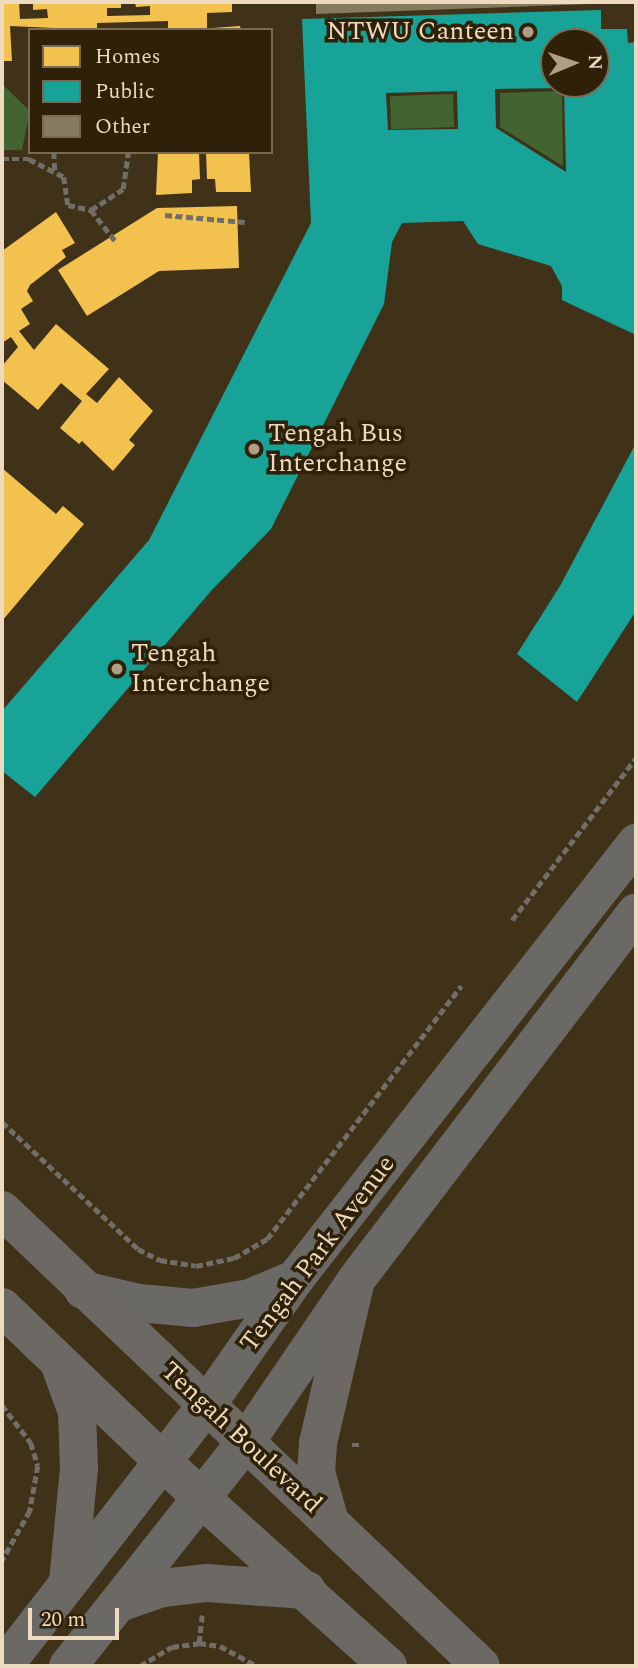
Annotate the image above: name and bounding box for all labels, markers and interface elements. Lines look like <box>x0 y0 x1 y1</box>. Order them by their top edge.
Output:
place label: NTWU Canteen <box>326 16 514 48</box>
marker: NTWU Canteen <box>520 24 536 40</box>
legend <box>28 28 273 154</box>
north arrow <box>540 28 610 98</box>
text: Homes <box>95 41 161 73</box>
text: N <box>580 54 609 71</box>
text: Public <box>95 76 155 108</box>
text: Other <box>95 111 150 143</box>
place label: Tengah Bus Interchange <box>268 418 407 480</box>
marker: Tengah Bus Interchange <box>246 441 262 457</box>
place label: Tengah Interchange <box>131 638 270 700</box>
marker: Tengah Interchange <box>109 661 125 677</box>
street label: Tengah Park Avenue <box>234 1150 402 1358</box>
street label: Tengah Boulevard <box>154 1356 328 1520</box>
scale bar <box>32 1594 122 1638</box>
text: 20 m <box>41 1604 85 1636</box>

